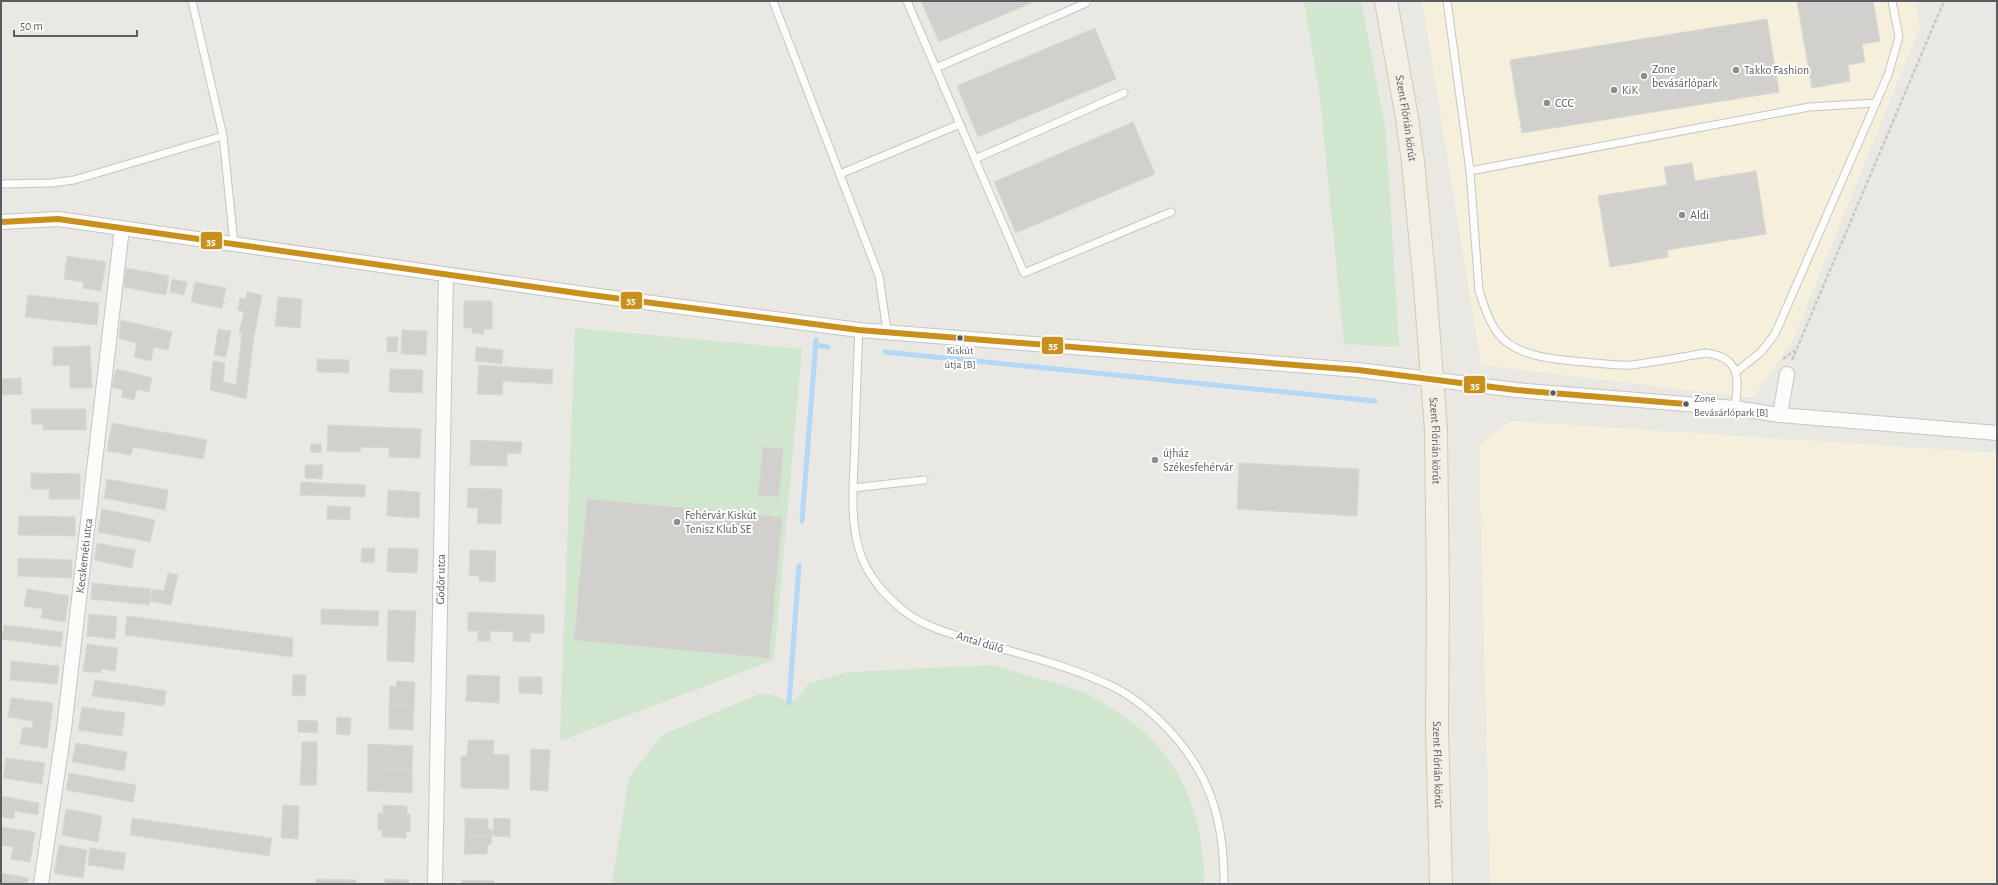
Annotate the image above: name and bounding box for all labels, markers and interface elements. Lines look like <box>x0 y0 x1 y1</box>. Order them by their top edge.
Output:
scale bar <box>14 12 137 38</box>
text: 50 m <box>20 20 43 32</box>
place label: Zone bevásárlópark <box>1652 63 1718 89</box>
place label: Takko Fashion <box>1744 64 1809 76</box>
marker: Takko Fashion <box>1731 65 1741 75</box>
marker: Zone bevásárlópark <box>1639 71 1649 81</box>
street label: Szent Flórián körút <box>1393 74 1419 162</box>
place label: KiK <box>1622 84 1638 96</box>
marker: KiK <box>1609 85 1619 95</box>
place label: CCC <box>1555 97 1574 109</box>
marker: CCC <box>1542 98 1552 108</box>
place label: Aldi <box>1690 209 1709 221</box>
marker: Aldi <box>1677 210 1687 220</box>
line badge: 35 <box>200 231 223 250</box>
text: 35 <box>206 236 216 247</box>
line badge: 35 <box>620 291 643 310</box>
text: 35 <box>626 295 636 306</box>
marker: Kiskút útja [B] <box>955 333 965 343</box>
line badge: 35 <box>1041 336 1064 355</box>
text: 35 <box>1048 340 1058 351</box>
place label: Kiskút útja [B] <box>944 345 976 370</box>
line badge: 35 <box>1463 375 1486 394</box>
text: 35 <box>1470 380 1480 391</box>
unlabelled marker <box>1548 388 1558 398</box>
place label: Zone Bevásárlópark [B] <box>1694 393 1768 418</box>
street label: Szent Flórián körút <box>1427 397 1443 485</box>
marker: Zone Bevásárlópark [B] <box>1681 399 1691 409</box>
place label: újház Székesfehérvár <box>1163 447 1233 473</box>
marker: újház Székesfehérvár <box>1150 455 1160 465</box>
place label: Fehérvár Kiskút Tenisz Klub SE <box>685 509 757 535</box>
street label: Kecskeméti utca <box>74 517 94 594</box>
marker: Fehérvár Kiskút Tenisz Klub SE <box>672 517 682 527</box>
street label: Gödör utca <box>434 553 447 604</box>
street label: Antal dűlő <box>955 629 1005 655</box>
street label: Szent Flórián körút <box>1431 721 1445 809</box>

